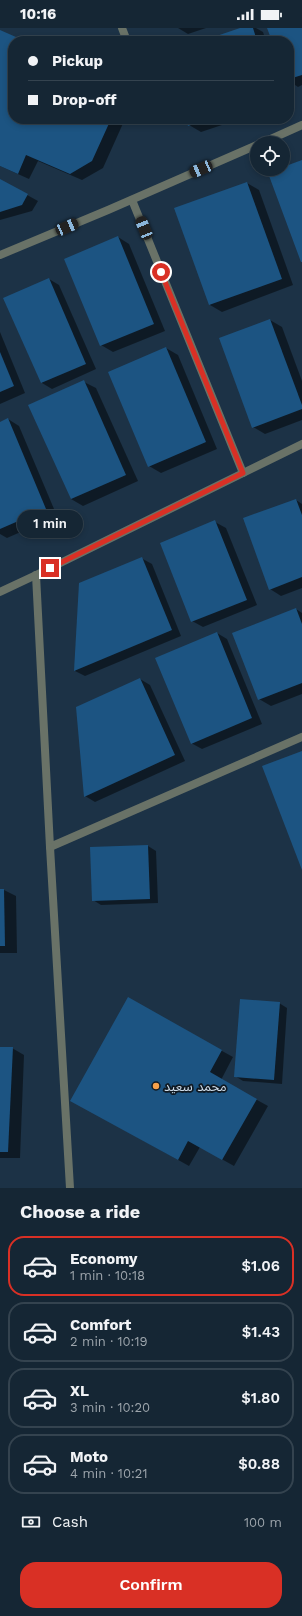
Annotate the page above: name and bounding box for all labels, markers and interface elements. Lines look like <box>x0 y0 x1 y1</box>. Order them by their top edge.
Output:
text: 10:16 <box>20 5 56 23</box>
text: Pickup <box>52 52 103 70</box>
text: Drop-off <box>52 91 117 109</box>
map controls <box>250 136 290 176</box>
button: locate <box>250 136 290 176</box>
car <box>188 159 214 179</box>
car <box>134 215 154 241</box>
car <box>54 217 80 237</box>
route start <box>152 263 170 281</box>
callout: 1 min <box>17 510 83 538</box>
text: 1 min <box>33 516 67 531</box>
route end <box>41 559 59 577</box>
place label: محمد سعيد <box>164 1079 227 1094</box>
marker: محمد سعيد <box>151 1081 161 1091</box>
text: Choose a ride <box>20 1201 140 1222</box>
icon: car <box>22 1248 58 1284</box>
text: Economy <box>70 1250 137 1268</box>
text: $1.06 <box>242 1257 280 1275</box>
text: 1 min · 10:18 <box>70 1268 145 1283</box>
icon: car <box>22 1314 58 1350</box>
text: Comfort <box>70 1316 131 1334</box>
text: $1.43 <box>242 1323 280 1341</box>
text: 2 min · 10:19 <box>70 1334 148 1349</box>
icon: car <box>22 1380 58 1416</box>
text: XL <box>70 1382 89 1400</box>
text: $1.80 <box>241 1389 280 1407</box>
text: 3 min · 10:20 <box>70 1400 150 1415</box>
icon: car <box>22 1446 58 1482</box>
text: Moto <box>70 1448 108 1466</box>
text: $0.88 <box>238 1455 280 1473</box>
text: 4 min · 10:21 <box>70 1466 147 1481</box>
icon: cash <box>20 1511 42 1533</box>
text: Cash <box>52 1513 88 1531</box>
text: 100 m <box>244 1515 282 1530</box>
button: Confirm <box>20 1562 282 1608</box>

